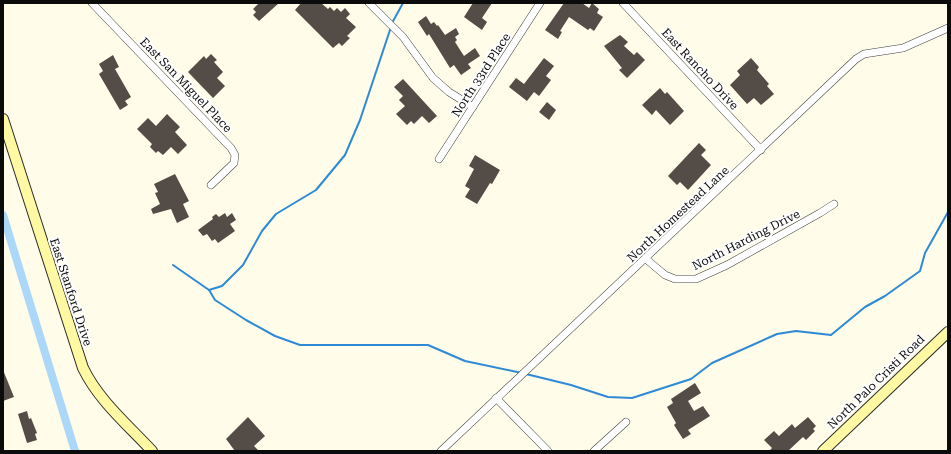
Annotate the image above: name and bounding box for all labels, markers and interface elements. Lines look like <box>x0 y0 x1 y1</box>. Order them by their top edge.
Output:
street label: East Rancho Drive <box>659 25 742 113</box>
street label: North 33rd Place <box>449 30 514 120</box>
street label: East San Miguel Place <box>137 35 235 136</box>
street label: North Homestead Lane <box>624 163 732 265</box>
street label: North Harding Drive <box>690 207 802 273</box>
street label: East Stanford Drive <box>47 236 95 348</box>
street label: North Palo Cristi Road <box>825 332 928 432</box>

